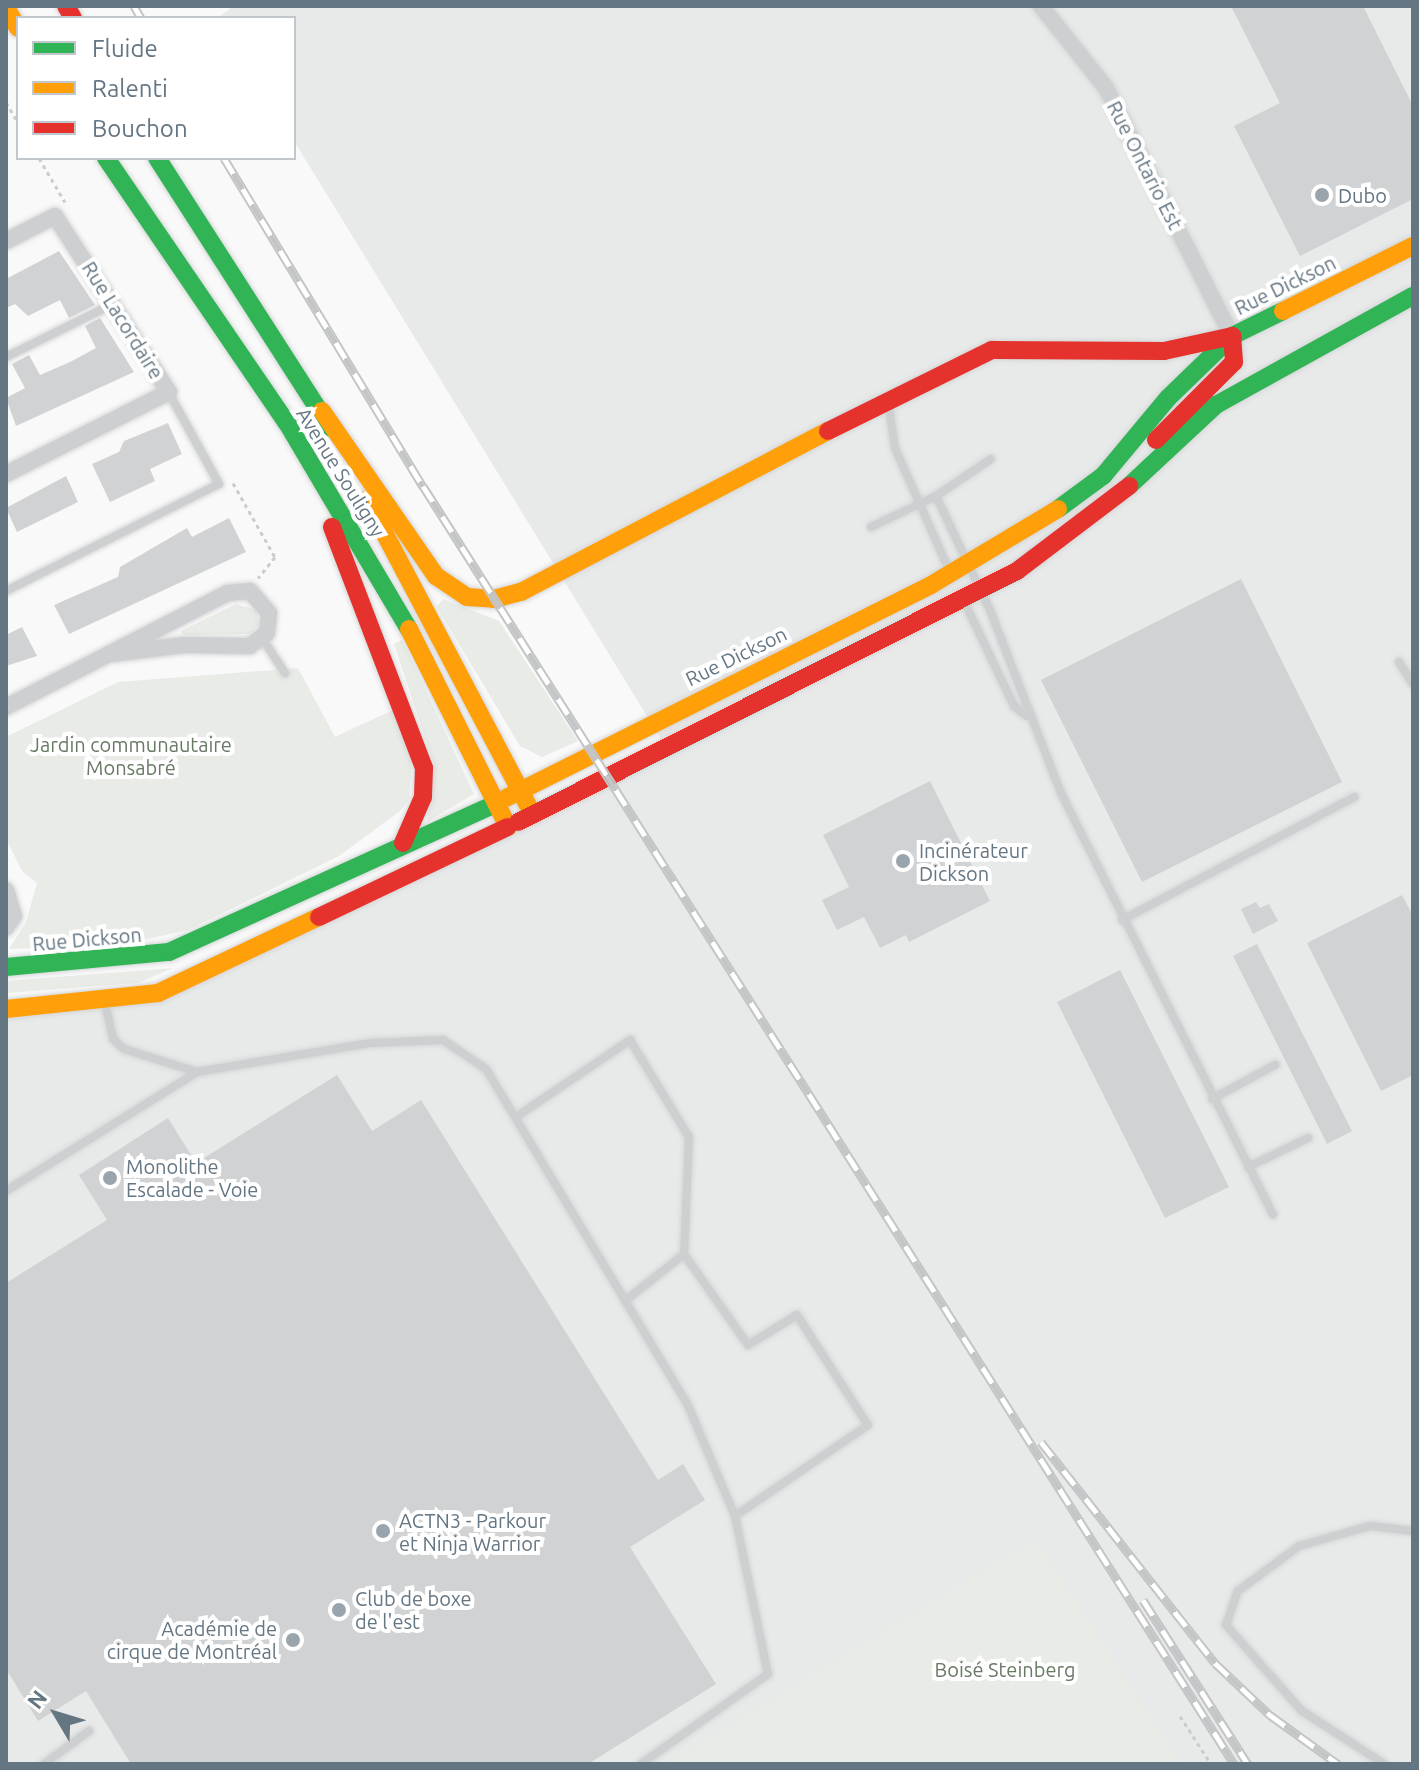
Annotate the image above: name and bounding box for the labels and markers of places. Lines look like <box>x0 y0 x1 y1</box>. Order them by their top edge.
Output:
place label: Dubo <box>1338 183 1387 207</box>
marker: Dubo <box>1313 186 1331 204</box>
place label: Incinérateur Dickson <box>919 838 1028 885</box>
marker: Incinérateur Dickson <box>894 852 912 870</box>
place label: Monolithe Escalade - Voie <box>126 1154 258 1201</box>
marker: Monolithe Escalade - Voie <box>101 1169 119 1187</box>
place label: ACTN3 - Parkour et Ninja Warrior <box>399 1508 546 1555</box>
marker: ACTN3 - Parkour et Ninja Warrior <box>374 1522 392 1540</box>
place label: Club de boxe de l'est <box>355 1586 472 1633</box>
marker: Club de boxe de l'est <box>330 1601 348 1619</box>
place label: Académie de cirque de Montréal <box>107 1616 277 1663</box>
marker: Académie de cirque de Montréal <box>284 1631 302 1649</box>

